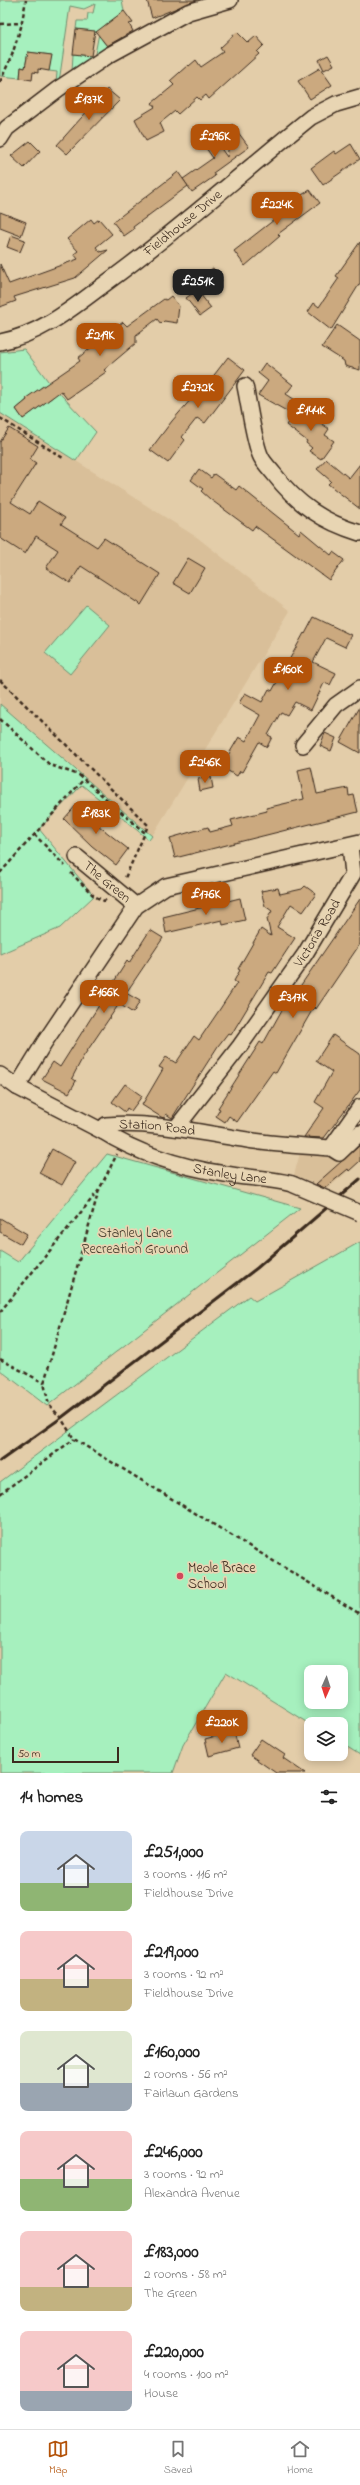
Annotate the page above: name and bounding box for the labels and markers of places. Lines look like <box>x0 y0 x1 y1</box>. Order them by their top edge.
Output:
pin: £137K <box>61 87 117 121</box>
pin: £296K <box>187 124 243 158</box>
pin: £224K <box>249 192 305 226</box>
pin: £251K <box>170 269 226 303</box>
pin: £219K <box>72 323 128 357</box>
pin: £272K <box>170 375 226 409</box>
pin: £144K <box>283 398 339 432</box>
pin: £160K <box>260 657 316 691</box>
pin: £246K <box>177 750 233 784</box>
pin: £183K <box>68 801 124 835</box>
pin: £176K <box>178 882 234 916</box>
pin: £166K <box>76 980 132 1014</box>
pin: £317K <box>265 985 321 1019</box>
place label: Meole Brace School <box>188 1558 256 1595</box>
marker: Meole Brace School <box>175 1571 185 1581</box>
pin: £220K <box>194 1710 250 1744</box>

